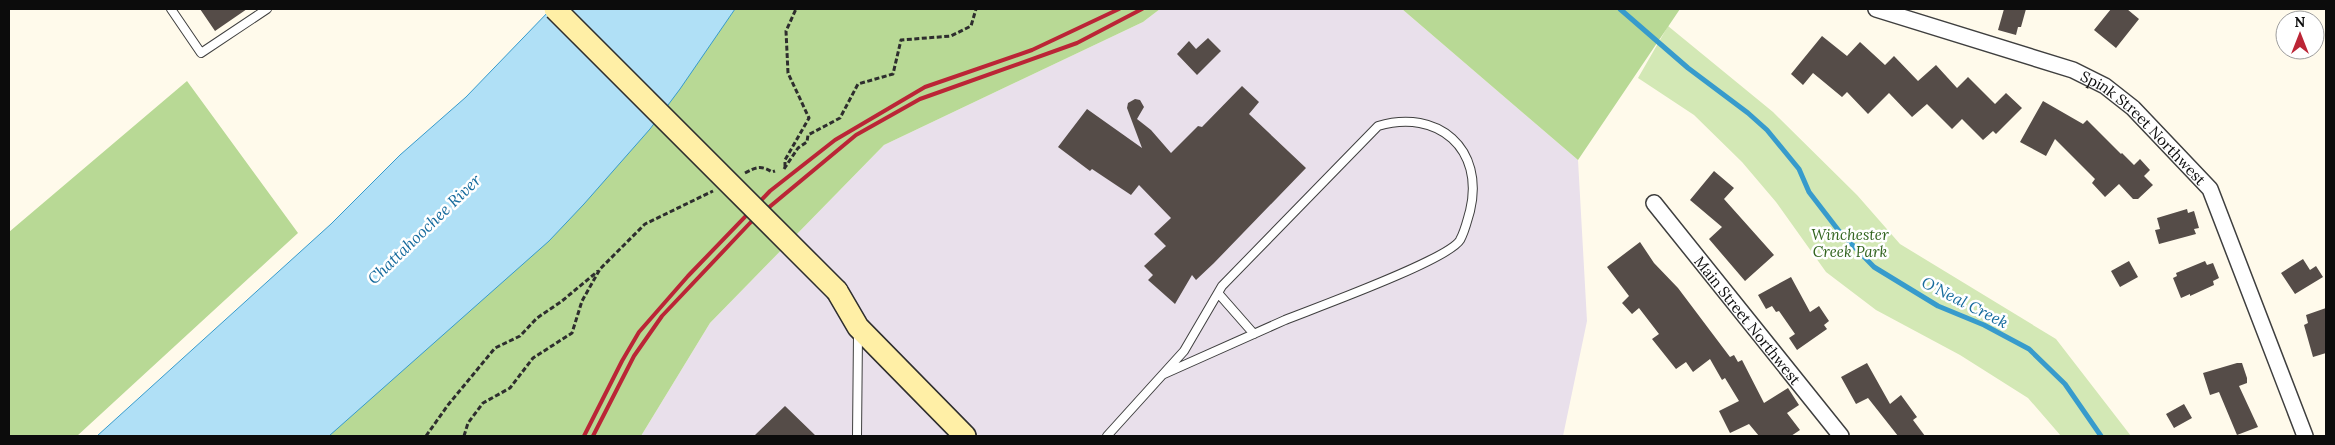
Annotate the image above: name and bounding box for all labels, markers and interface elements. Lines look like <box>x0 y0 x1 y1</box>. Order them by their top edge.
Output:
north arrow <box>2275 10 2325 60</box>
text: N <box>2295 13 2306 31</box>
street label: Spink Street Northwest <box>2078 66 2210 189</box>
water label: Chattahoochee River <box>363 169 485 288</box>
park label: Winchester Creek Park <box>1811 225 1889 261</box>
street label: Main Street Northwest <box>1691 252 1805 388</box>
water label: O'Neal Creek <box>1918 272 2012 332</box>

